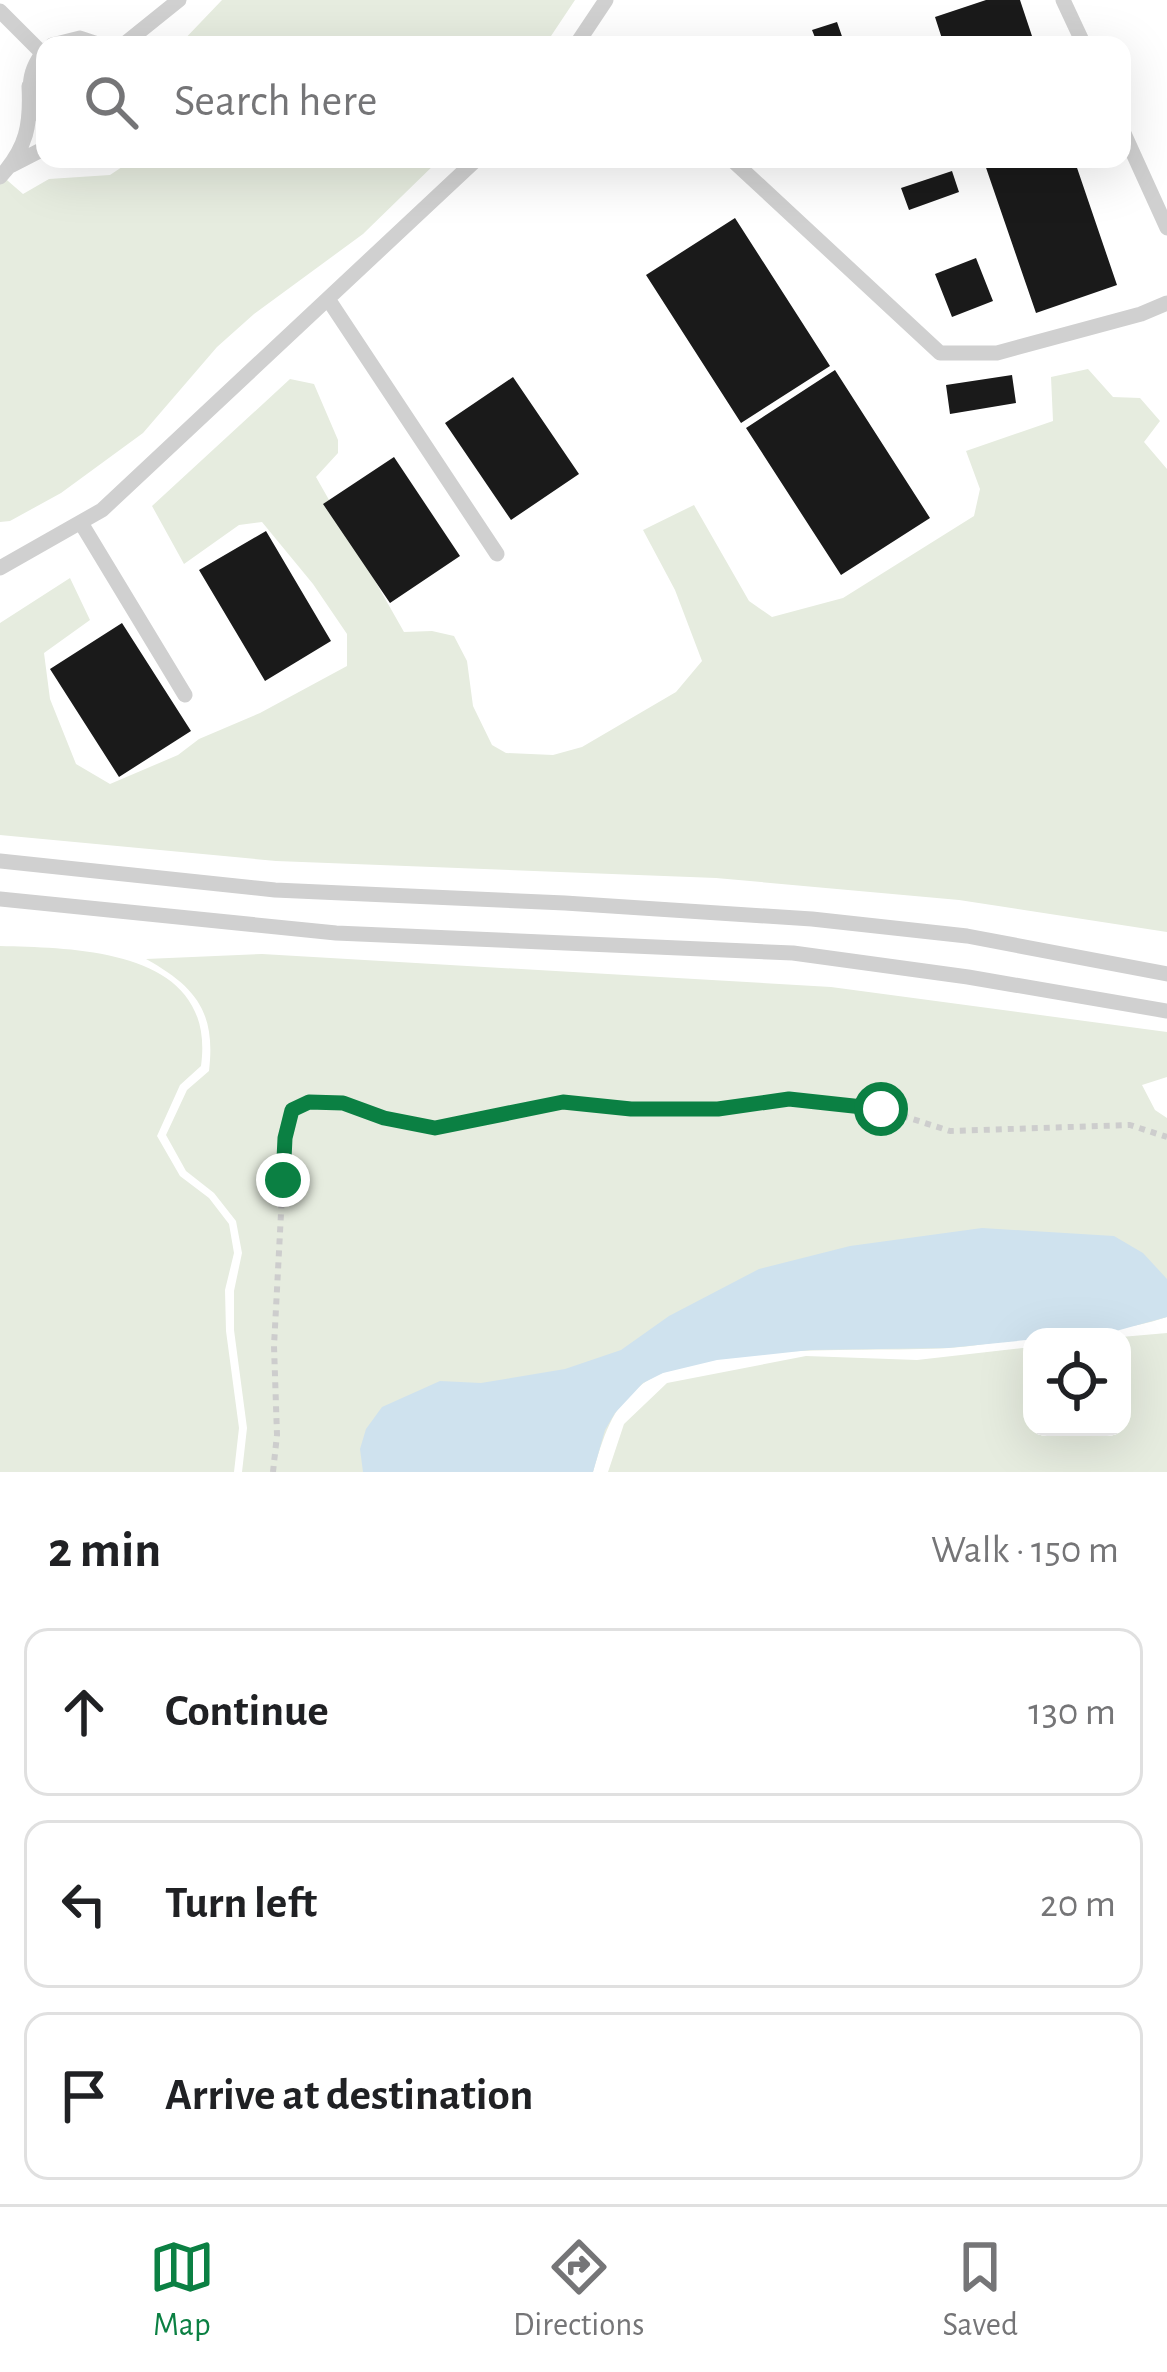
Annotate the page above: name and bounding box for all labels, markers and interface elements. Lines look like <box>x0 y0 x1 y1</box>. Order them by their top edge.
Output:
search box <box>36 36 1131 168</box>
icon: search <box>78 69 144 135</box>
text: Search here <box>174 79 377 124</box>
route start <box>854 1082 908 1136</box>
route end <box>256 1153 310 1207</box>
map controls <box>1023 1328 1131 1436</box>
button: locate <box>1023 1328 1131 1436</box>
text: 2 min <box>48 1525 161 1576</box>
text: Walk · 150 m <box>931 1531 1119 1570</box>
icon: ahead <box>51 1679 117 1745</box>
text: Continue <box>165 1689 329 1734</box>
text: 130 m <box>1028 1693 1116 1732</box>
icon: left <box>51 1871 117 1937</box>
text: Turn left <box>165 1881 317 1926</box>
text: 20 m <box>1040 1885 1116 1924</box>
icon: arrive <box>51 2063 117 2129</box>
text: Arrive at destination <box>165 2073 533 2118</box>
tab: Map <box>149 2234 215 2346</box>
tab: Directions <box>513 2234 644 2346</box>
tab: Saved <box>942 2234 1018 2346</box>

